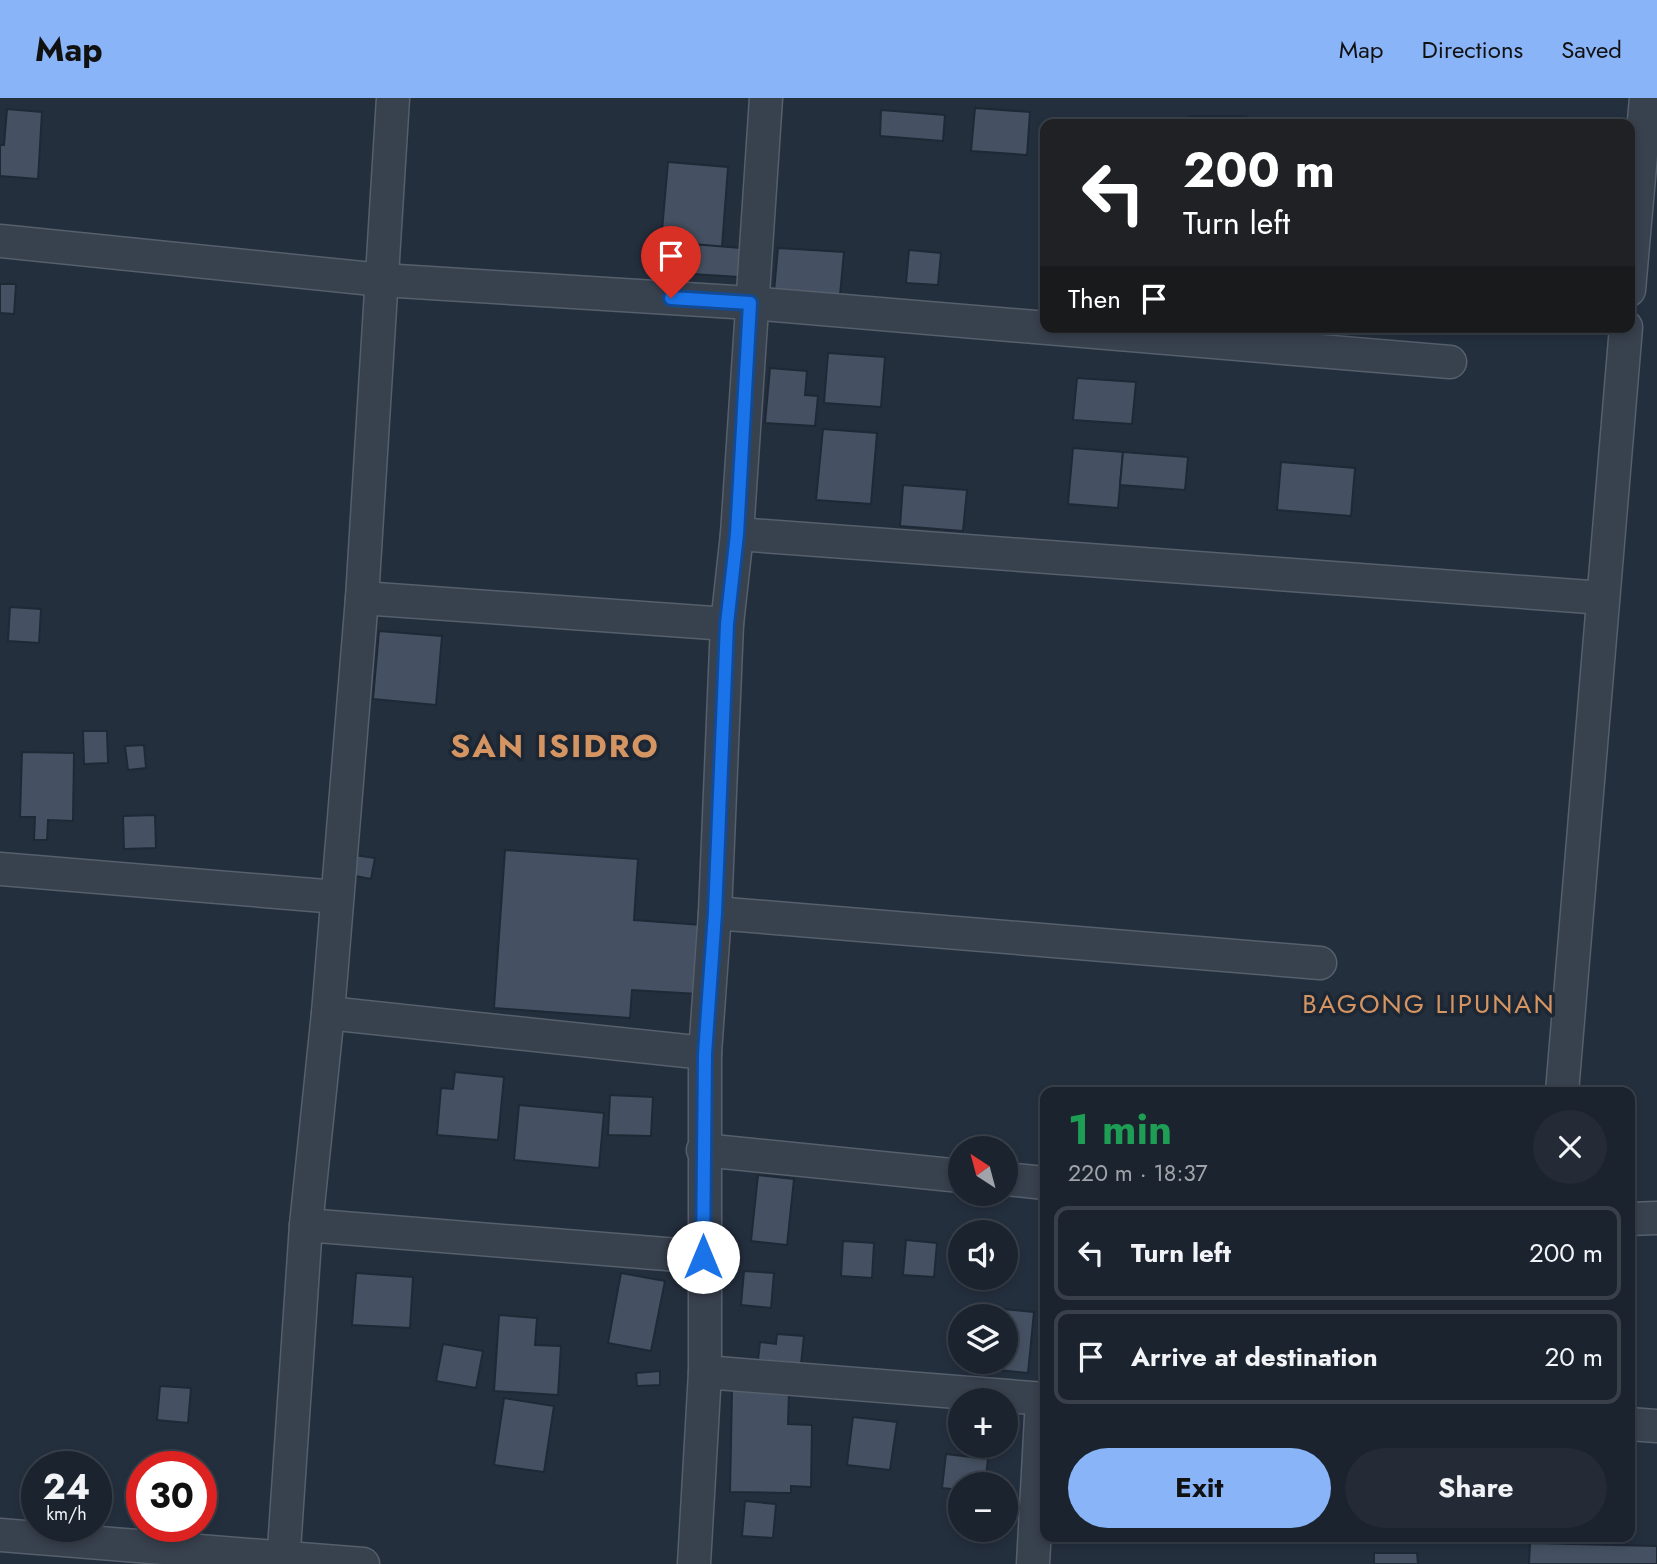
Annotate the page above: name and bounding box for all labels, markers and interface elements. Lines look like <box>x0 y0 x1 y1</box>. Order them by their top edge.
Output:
text: Map <box>35 26 103 73</box>
text: Map <box>1339 32 1384 67</box>
text: Directions <box>1422 32 1523 67</box>
text: Saved <box>1561 32 1622 67</box>
text: 200 m <box>1183 135 1335 205</box>
icon: left <box>1068 147 1159 238</box>
text: Turn left <box>1183 200 1290 246</box>
pin <box>641 226 701 298</box>
icon: arrive <box>652 237 690 275</box>
text: Then <box>1068 280 1121 318</box>
icon: arrive <box>1135 280 1173 318</box>
district label: SAN ISIDRO <box>450 723 660 769</box>
district label: BAGONG LIPUNAN <box>1302 985 1556 1023</box>
text: 1 min <box>1068 1099 1172 1160</box>
button: close <box>1533 1110 1607 1184</box>
north arrow <box>948 1136 1018 1206</box>
map controls <box>948 1136 1018 1542</box>
text: 220 m · 18:37 <box>1068 1156 1208 1190</box>
position arrow <box>666 1220 740 1294</box>
button: sound <box>948 1220 1018 1290</box>
icon: left <box>1072 1234 1110 1272</box>
text: Turn left <box>1131 1234 1231 1272</box>
text: 200 m <box>1529 1234 1603 1272</box>
button: layers <box>948 1304 1018 1374</box>
icon: arrive <box>1072 1338 1110 1376</box>
text: Arrive at destination <box>1131 1338 1378 1376</box>
text: 20 m <box>1545 1338 1603 1376</box>
button: + <box>948 1388 1018 1458</box>
button: Exit <box>1068 1448 1331 1528</box>
button: Share <box>1345 1448 1607 1528</box>
speed limit sign: 30 <box>126 1451 217 1542</box>
text: 24 <box>43 1462 90 1512</box>
button: − <box>948 1472 1018 1542</box>
text: km/h <box>46 1501 87 1527</box>

